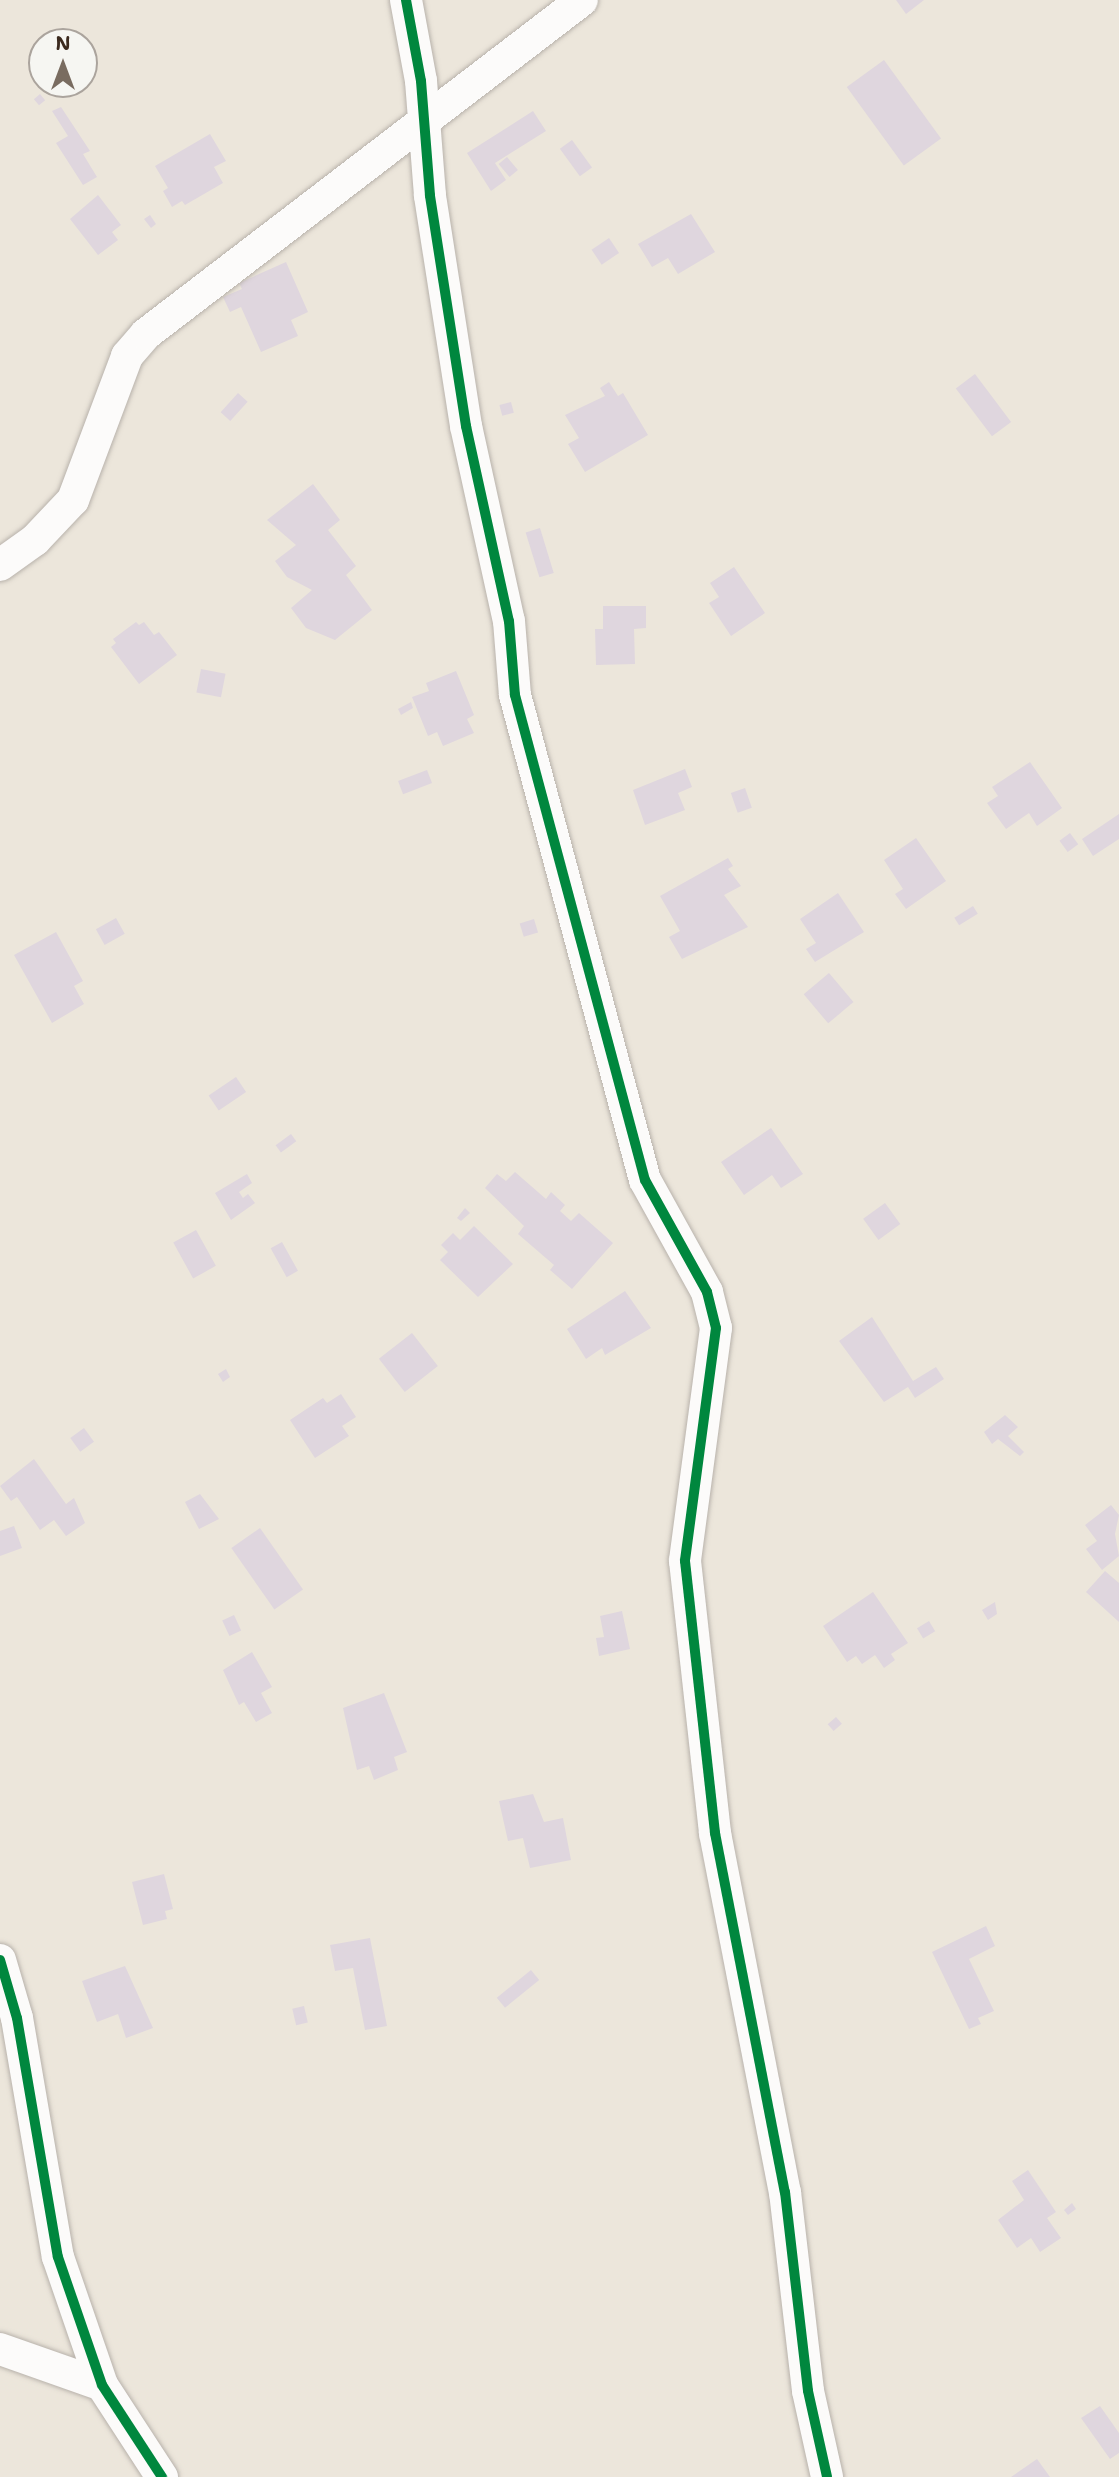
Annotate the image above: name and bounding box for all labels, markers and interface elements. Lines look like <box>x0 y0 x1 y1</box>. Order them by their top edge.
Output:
north arrow <box>28 28 98 98</box>
text: N <box>55 31 71 56</box>

